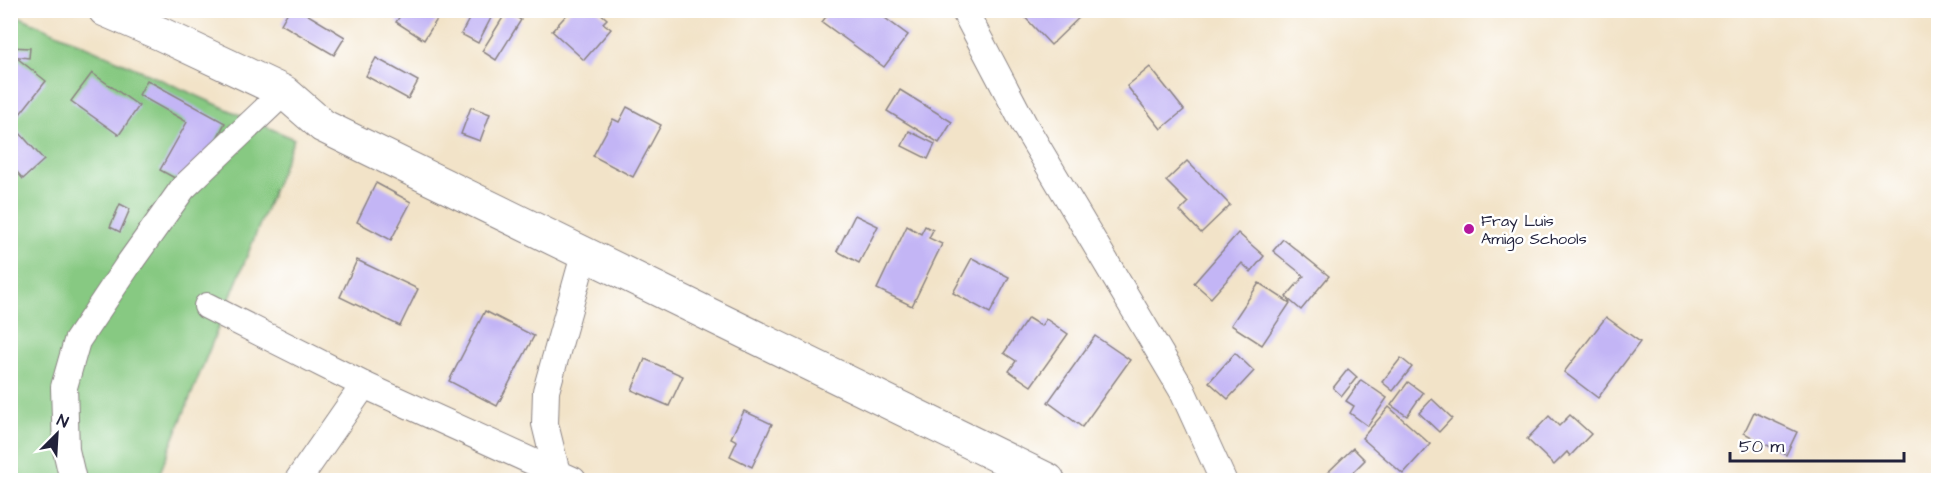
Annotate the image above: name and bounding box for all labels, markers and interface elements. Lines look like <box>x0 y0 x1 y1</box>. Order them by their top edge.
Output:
place label: Fray Luis Amigo Schools <box>1481 210 1587 251</box>
marker: Fray Luis Amigo Schools <box>1462 222 1476 236</box>
north arrow <box>27 404 87 464</box>
text: N <box>54 409 72 433</box>
scale bar <box>1730 425 1904 463</box>
text: 50 m <box>1739 434 1784 459</box>

